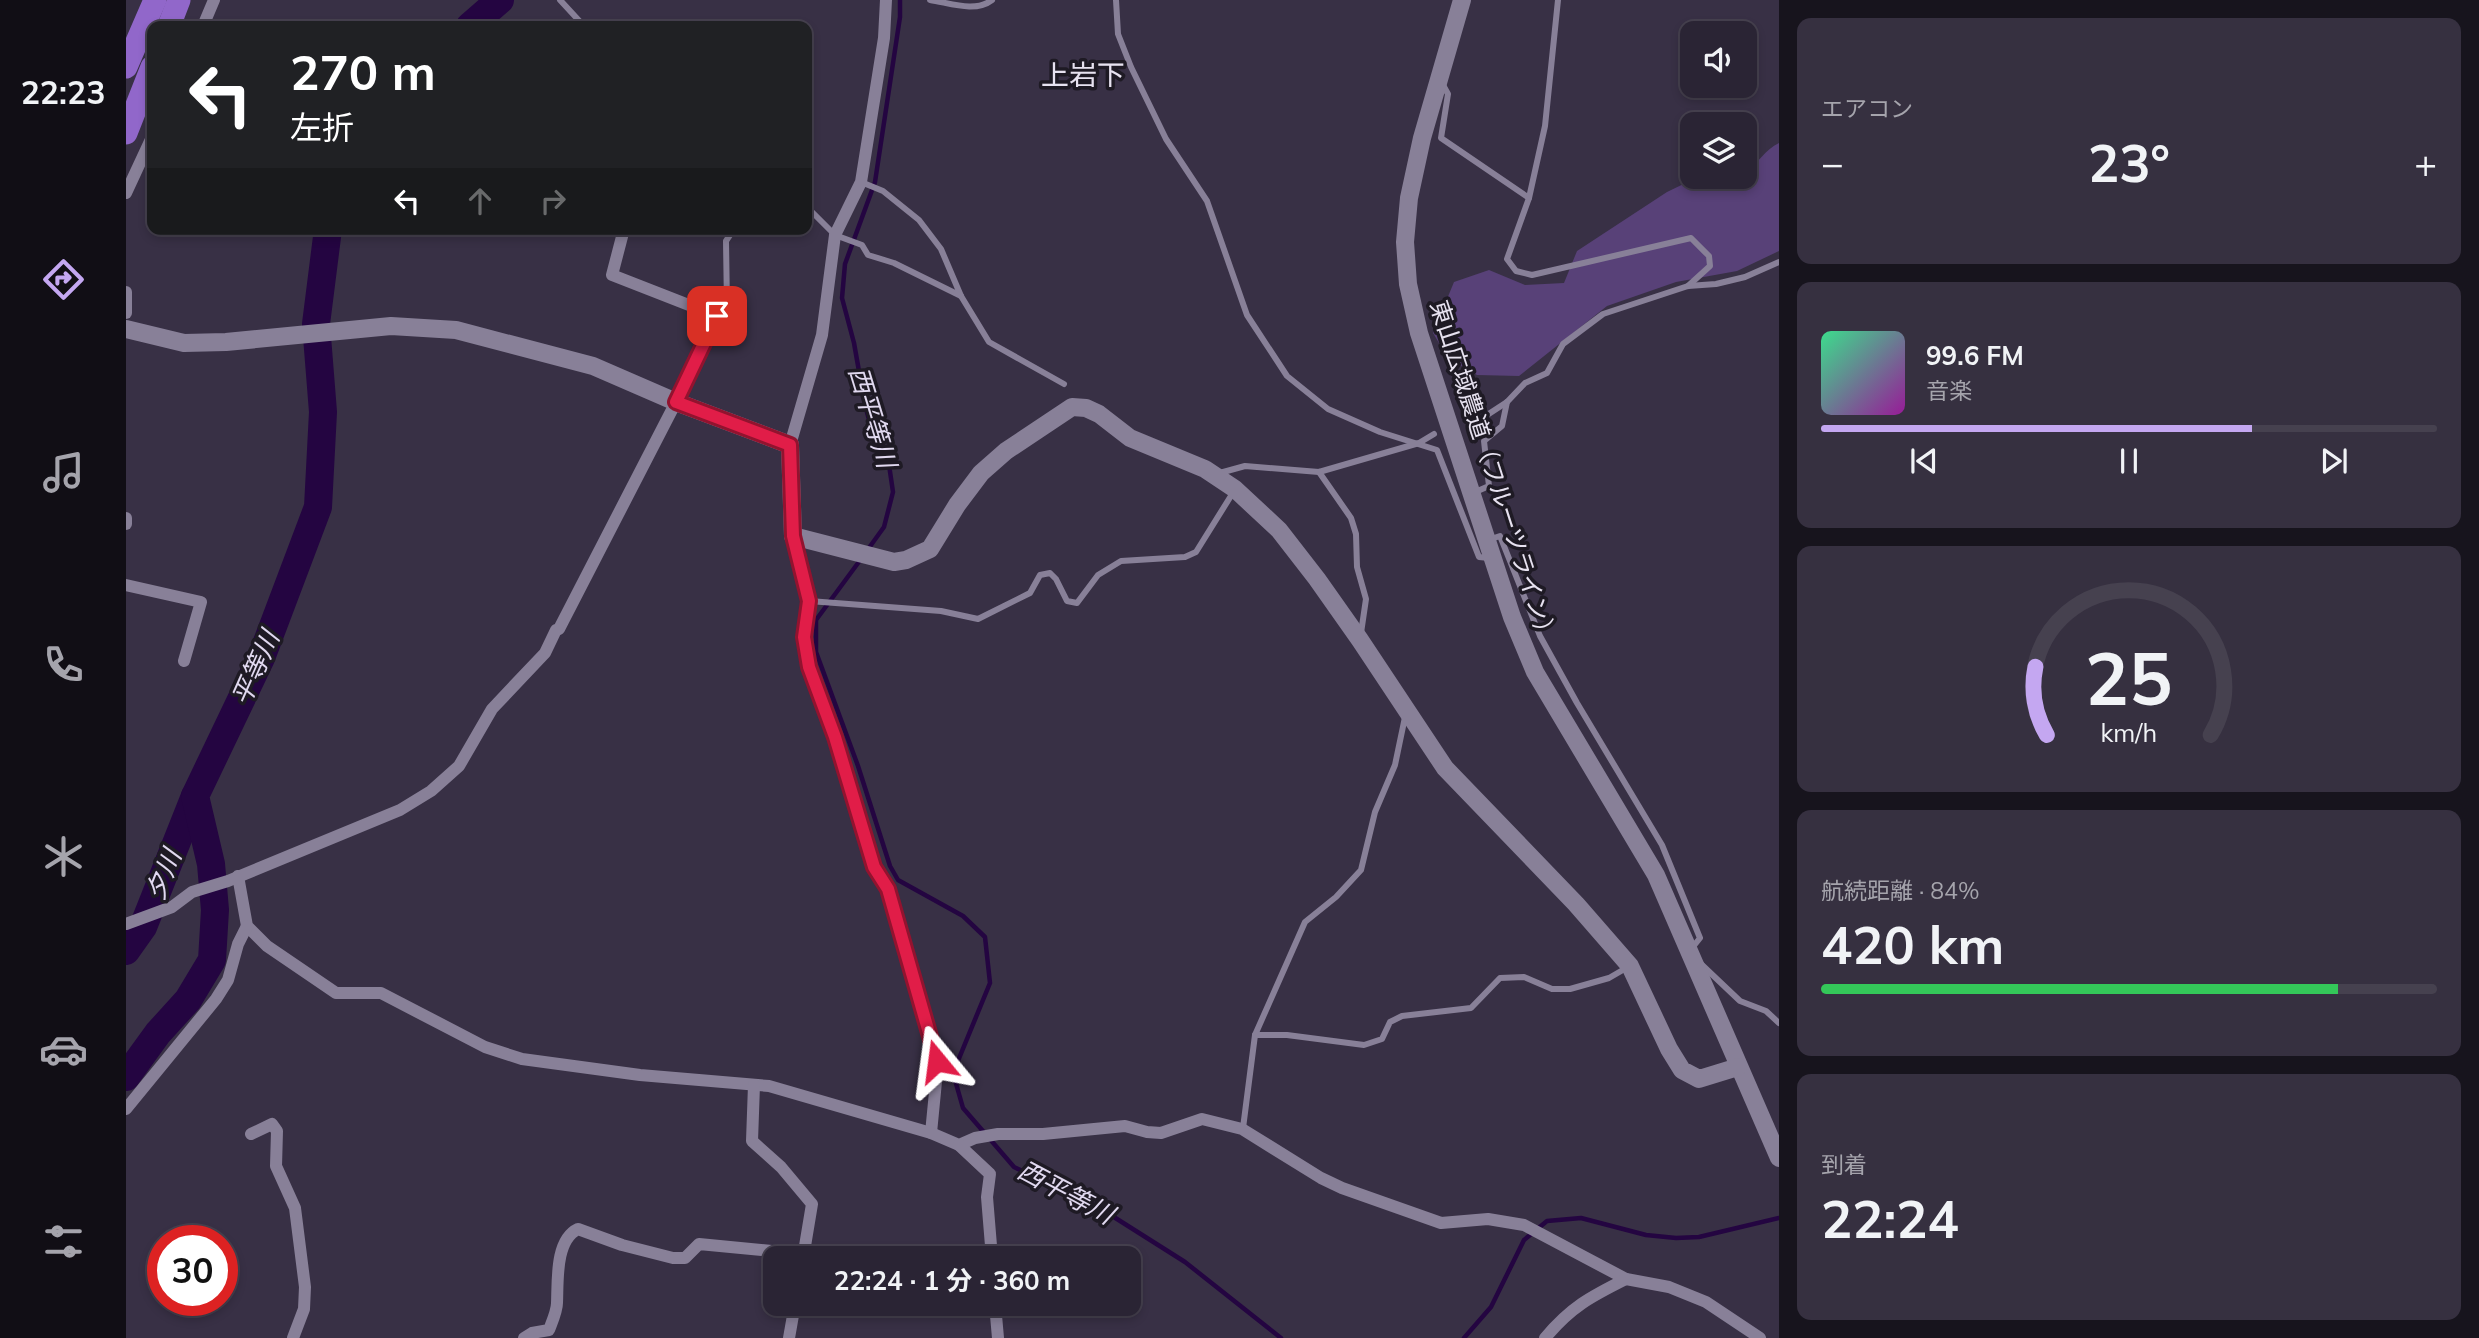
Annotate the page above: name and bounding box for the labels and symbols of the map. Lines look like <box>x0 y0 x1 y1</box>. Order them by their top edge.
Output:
district label: 上岩下 <box>1041 57 1125 92</box>
pin <box>687 286 747 346</box>
street label: 東山広域農道（フルーツライン） <box>1424 296 1564 648</box>
water label: 西平等川 <box>842 362 905 474</box>
water label: 平等川 <box>224 623 287 710</box>
water label: 夕川 <box>138 842 189 905</box>
position arrow <box>900 1024 974 1098</box>
water label: 西平等川 <box>1012 1153 1122 1232</box>
speed limit sign: 30 <box>147 1225 238 1316</box>

